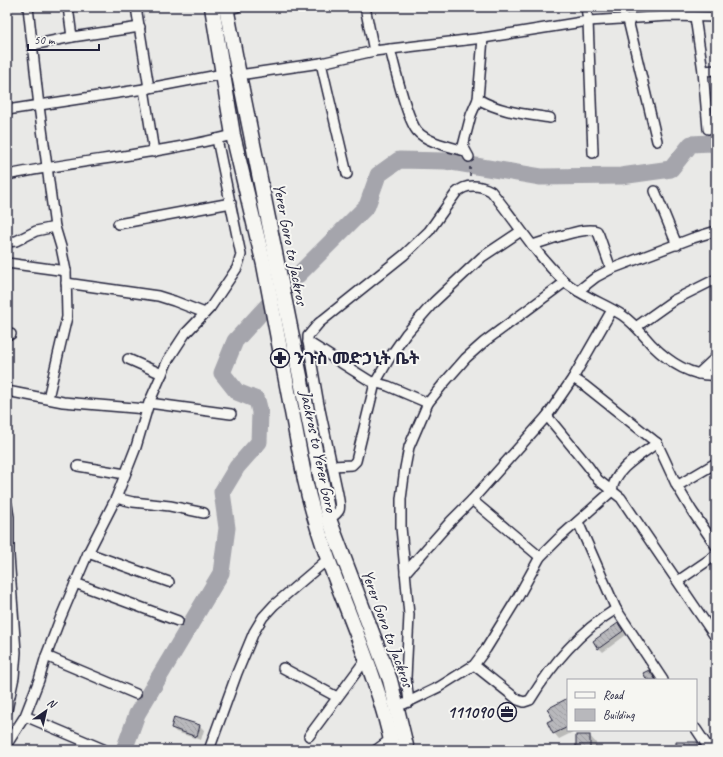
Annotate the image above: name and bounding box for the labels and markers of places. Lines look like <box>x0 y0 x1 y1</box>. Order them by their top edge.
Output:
pharmacy icon: ንጉስ መድኃኒት ቤት <box>269 347 291 369</box>
place label: ንጉስ መድኃኒት ቤት <box>294 348 420 369</box>
office icon: 111090 <box>496 701 518 723</box>
place label: 111090 <box>447 702 495 723</box>

